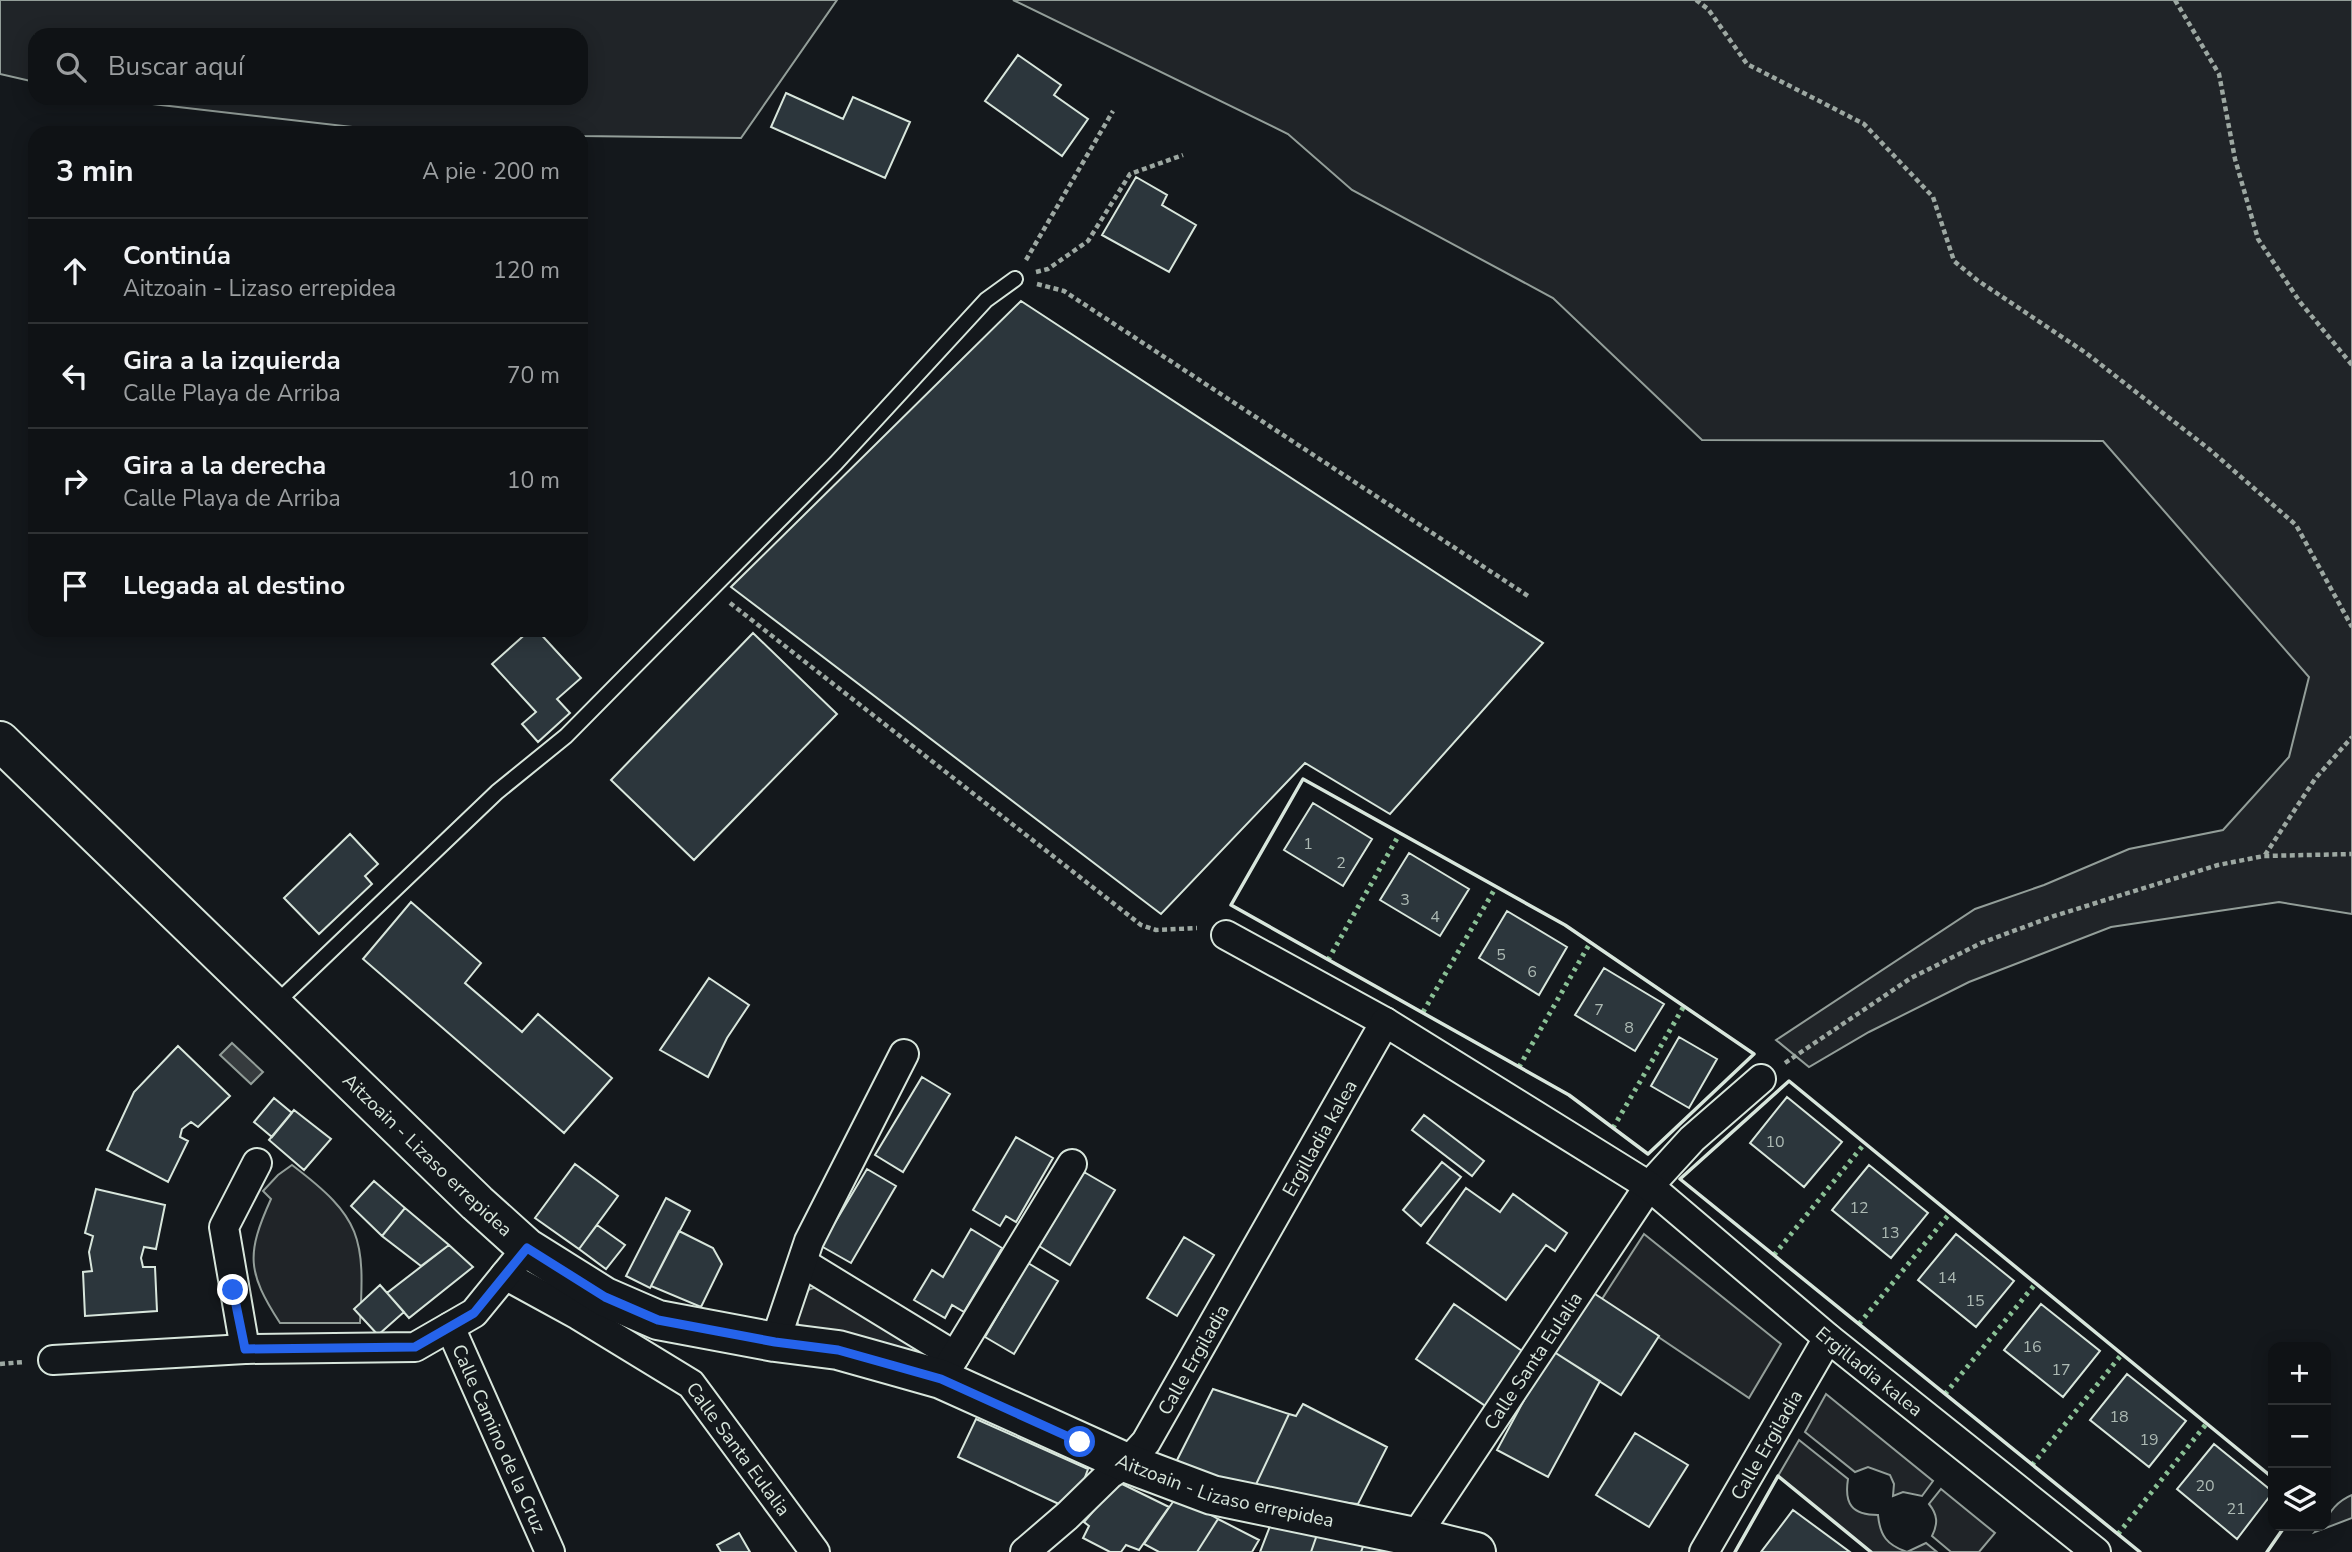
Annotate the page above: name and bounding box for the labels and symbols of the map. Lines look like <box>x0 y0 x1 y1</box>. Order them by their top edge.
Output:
house number: 1 <box>1303 833 1313 855</box>
house number: 2 <box>1336 852 1346 874</box>
house number: 3 <box>1400 889 1410 911</box>
house number: 4 <box>1430 906 1440 928</box>
house number: 5 <box>1496 944 1506 966</box>
house number: 6 <box>1527 961 1537 983</box>
house number: 7 <box>1594 999 1604 1021</box>
house number: 8 <box>1624 1017 1634 1039</box>
street label: Aitzoain - Lizaso errepidea <box>337 1068 518 1243</box>
street label: Ergilladia kalea <box>1276 1075 1364 1201</box>
house number: 10 <box>1765 1131 1785 1153</box>
house number: 12 <box>1849 1197 1869 1219</box>
house number: 13 <box>1880 1222 1900 1244</box>
house number: 14 <box>1937 1267 1957 1289</box>
route end <box>217 1274 248 1305</box>
street label: Calle Santa Eulalia <box>1478 1287 1589 1435</box>
house number: 15 <box>1965 1290 1985 1312</box>
street label: Calle Ergiladia <box>1152 1300 1236 1420</box>
street label: Ergilladia kalea <box>1810 1321 1928 1423</box>
house number: 16 <box>2022 1336 2042 1358</box>
street label: Calle Camino de la Cruz <box>445 1340 552 1538</box>
house number: 17 <box>2051 1359 2071 1381</box>
street label: Calle Santa Eulalia <box>680 1377 796 1522</box>
street label: Calle Ergiladia <box>1725 1385 1809 1505</box>
house number: 18 <box>2109 1406 2129 1428</box>
route start <box>1064 1426 1095 1457</box>
house number: 19 <box>2139 1429 2159 1451</box>
street label: Aitzoain - Lizaso errepidea <box>1111 1448 1336 1534</box>
house number: 20 <box>2195 1475 2215 1497</box>
house number: 21 <box>2226 1498 2246 1520</box>

